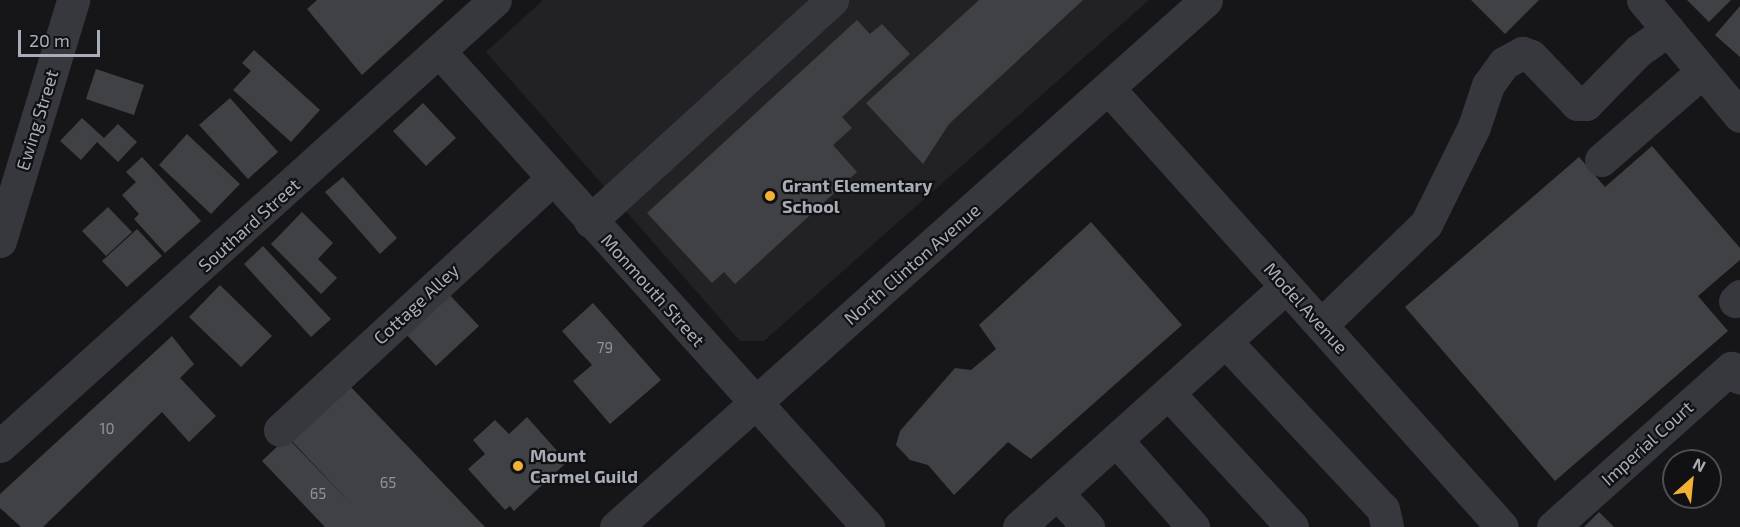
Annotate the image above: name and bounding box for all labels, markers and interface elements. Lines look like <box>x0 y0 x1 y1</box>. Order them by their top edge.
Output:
scale bar <box>21 18 104 56</box>
text: 20 m <box>29 29 70 51</box>
street label: Ewing Street <box>11 67 63 173</box>
street label: Southard Street <box>194 174 304 276</box>
place label: Grant Elementary School <box>782 175 932 218</box>
marker: Grant Elementary School <box>763 189 777 203</box>
street label: North Clinton Avenue <box>839 199 985 329</box>
street label: Monmouth Street <box>597 229 709 351</box>
street label: Model Avenue <box>1259 258 1353 358</box>
street label: Cottage Alley <box>369 259 463 349</box>
house number: 79 <box>597 339 613 357</box>
street label: Imperial Court <box>1597 396 1697 490</box>
house number: 10 <box>99 420 115 438</box>
place label: Mount Carmel Guild <box>530 445 638 488</box>
north arrow <box>1662 449 1722 509</box>
text: N <box>1690 453 1709 475</box>
marker: Mount Carmel Guild <box>511 459 525 473</box>
house number: 65 <box>380 474 396 492</box>
house number: 65 <box>310 485 326 503</box>

